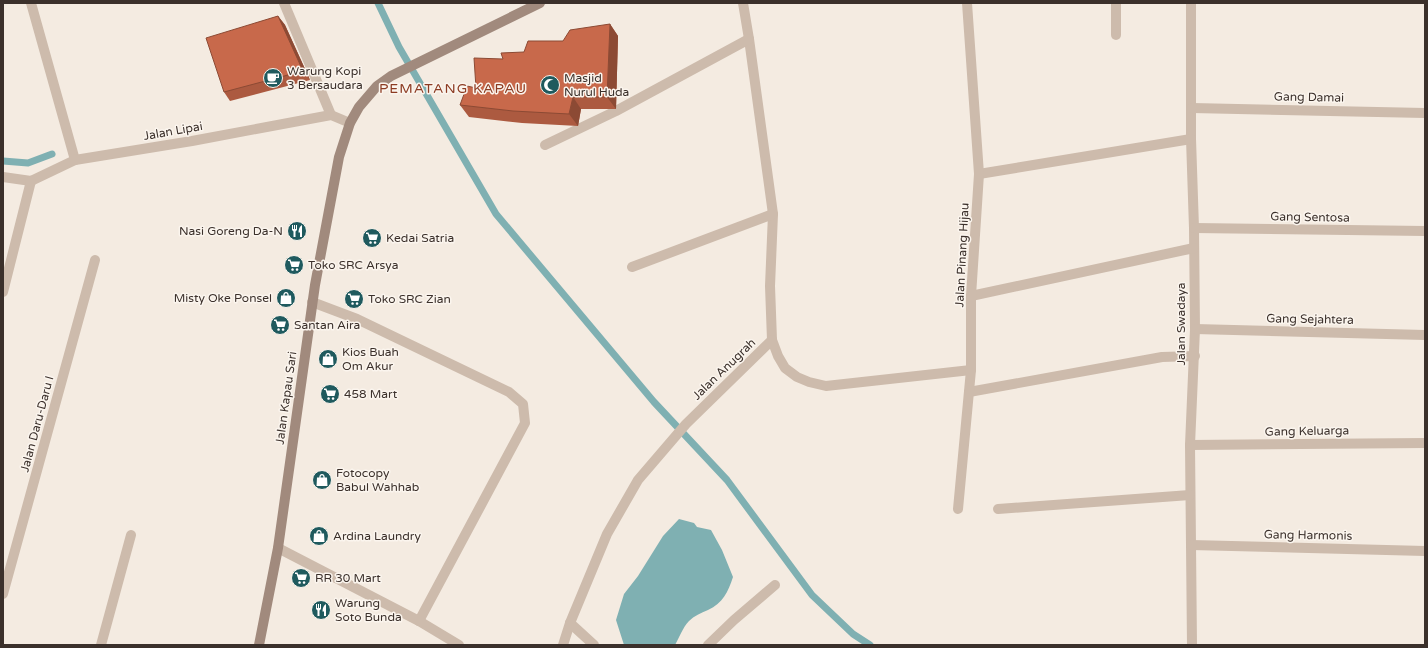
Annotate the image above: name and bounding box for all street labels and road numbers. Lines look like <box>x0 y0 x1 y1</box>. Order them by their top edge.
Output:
street label: Gang Damai <box>1274 89 1344 105</box>
street label: Jalan Lipai <box>142 119 204 143</box>
street label: Jalan Pinang Hijau <box>952 202 972 308</box>
street label: Gang Sentosa <box>1270 209 1350 225</box>
street label: Jalan Swadaya <box>1174 282 1188 366</box>
street label: Gang Sejahtera <box>1266 311 1354 327</box>
street label: Jalan Anugrah <box>690 335 758 403</box>
street label: Jalan Kapau Sari <box>273 351 299 445</box>
street label: Jalan Daru-Daru I <box>17 374 57 474</box>
street label: Gang Keluarga <box>1265 423 1349 439</box>
street label: Gang Harmonis <box>1264 527 1353 543</box>

